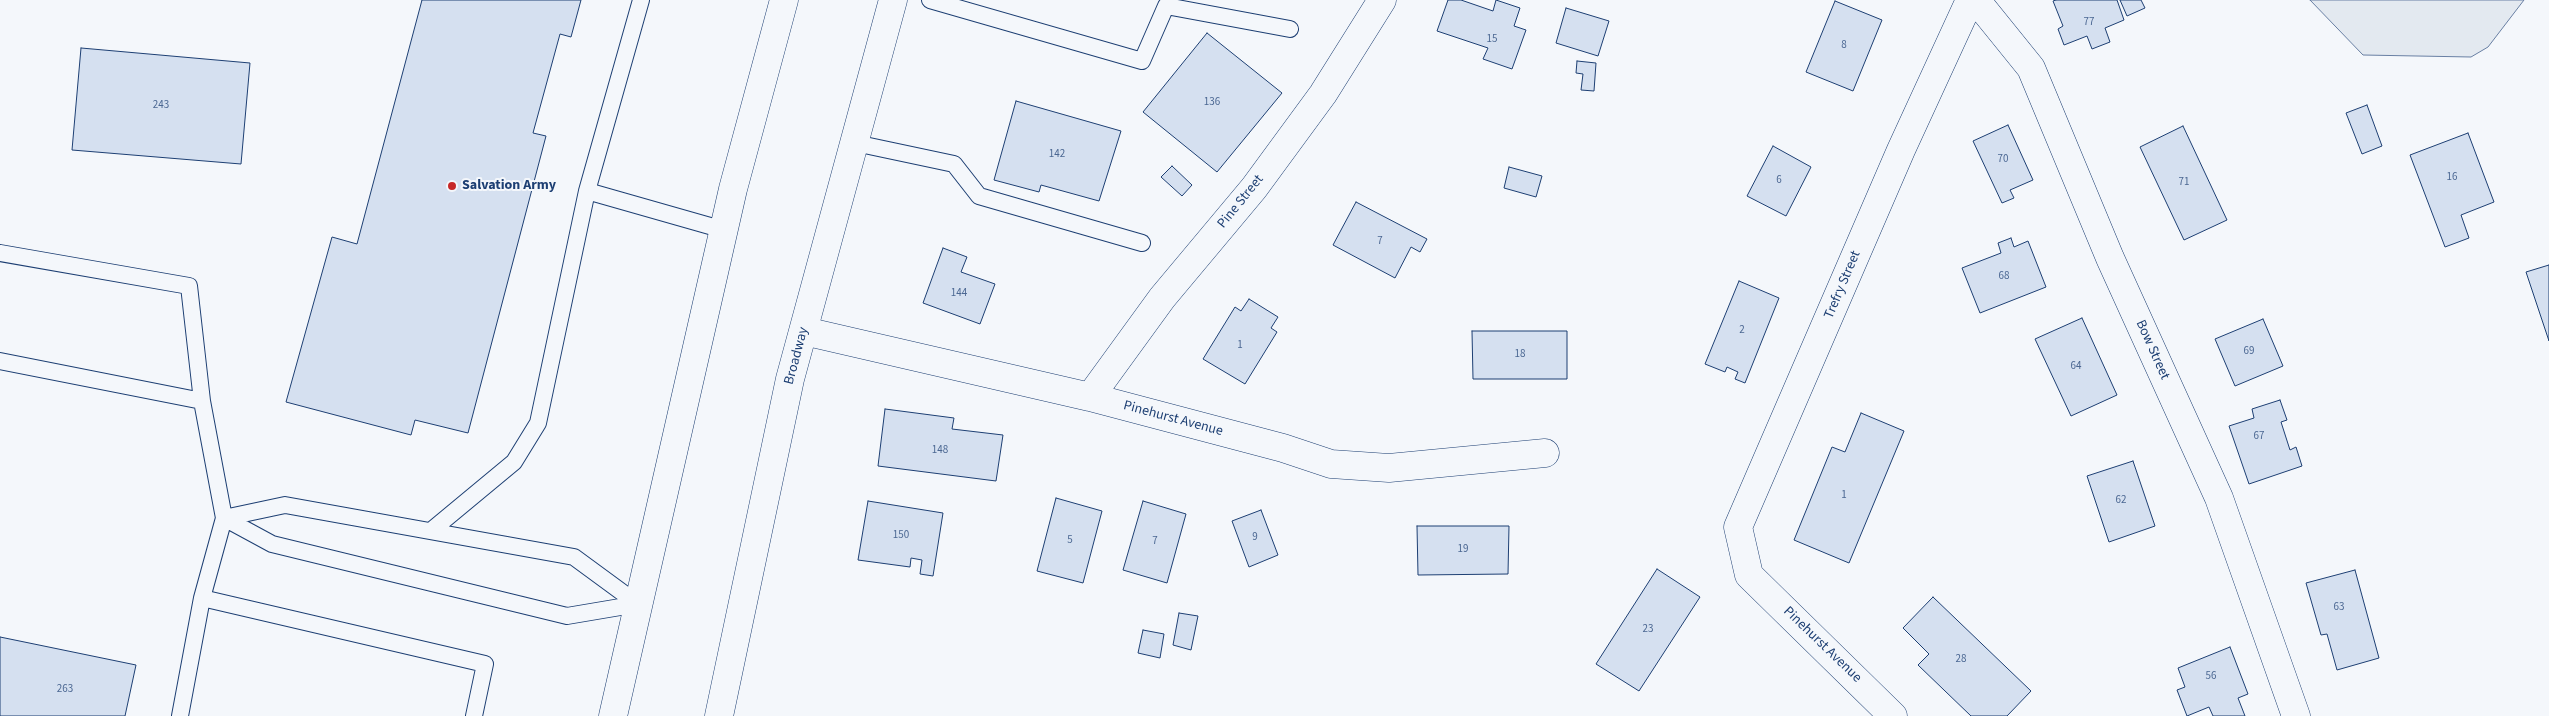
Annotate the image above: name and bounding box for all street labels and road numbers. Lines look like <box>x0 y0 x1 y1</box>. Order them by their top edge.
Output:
street label: Pine Street <box>1214 172 1268 232</box>
street label: Trefry Street <box>1821 248 1865 322</box>
street label: Bow Street <box>2131 317 2173 383</box>
street label: Broadway <box>781 325 813 387</box>
street label: Pinehurst Avenue <box>1121 398 1225 440</box>
street label: Pinehurst Avenue <box>1779 603 1865 687</box>

